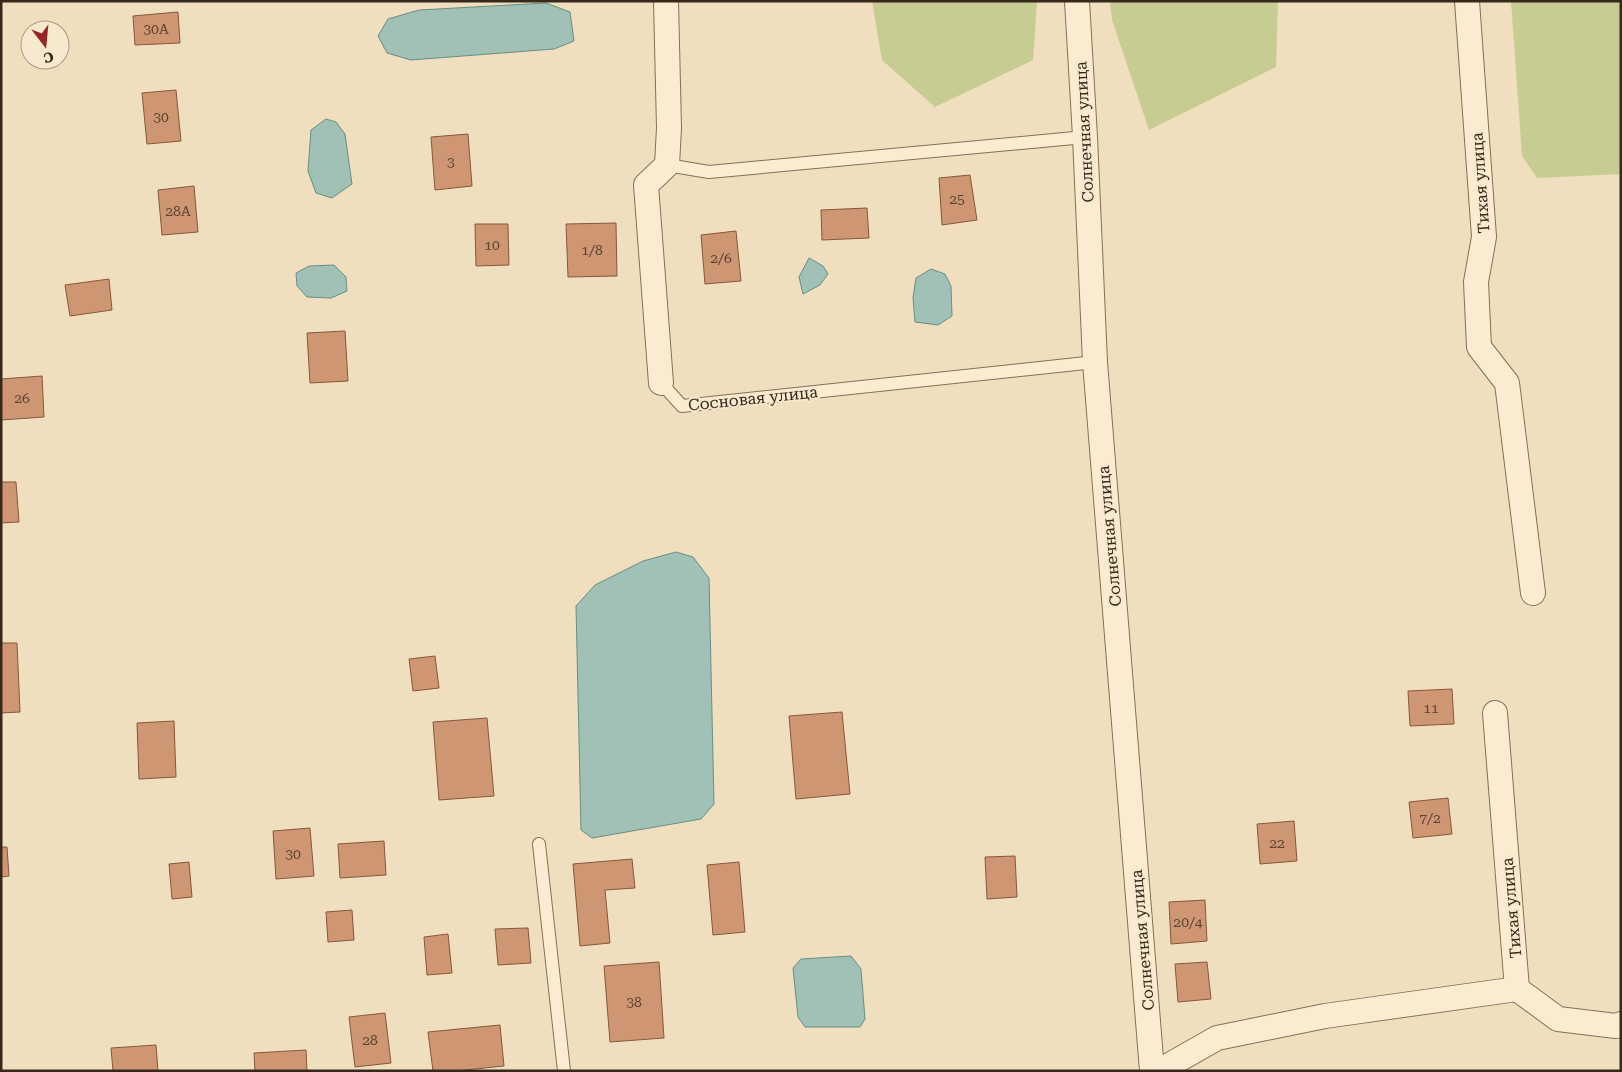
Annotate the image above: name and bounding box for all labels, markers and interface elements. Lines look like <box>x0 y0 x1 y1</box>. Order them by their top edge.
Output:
north arrow <box>20 20 70 70</box>
house number: 30А <box>143 21 169 37</box>
text: С <box>41 48 56 67</box>
street label: Солнечная улица <box>1071 61 1098 203</box>
house number: 30 <box>153 109 169 125</box>
street label: Тихая улица <box>1467 132 1494 234</box>
house number: 3 <box>447 154 455 170</box>
house number: 25 <box>949 191 965 207</box>
house number: 28А <box>165 203 191 219</box>
house number: 10 <box>484 237 500 253</box>
house number: 1/8 <box>581 242 603 258</box>
house number: 2/6 <box>710 250 732 266</box>
street label: Сосновая улица <box>687 382 819 415</box>
house number: 26 <box>14 390 30 406</box>
street label: Солнечная улица <box>1094 464 1125 607</box>
house number: 11 <box>1423 700 1439 716</box>
house number: 7/2 <box>1419 810 1441 826</box>
house number: 22 <box>1269 835 1285 851</box>
house number: 30 <box>285 846 301 862</box>
street label: Тихая улица <box>1498 856 1525 959</box>
street label: Солнечная улица <box>1127 868 1158 1011</box>
house number: 20/4 <box>1173 914 1203 930</box>
house number: 38 <box>626 994 642 1010</box>
house number: 28 <box>362 1032 378 1048</box>

